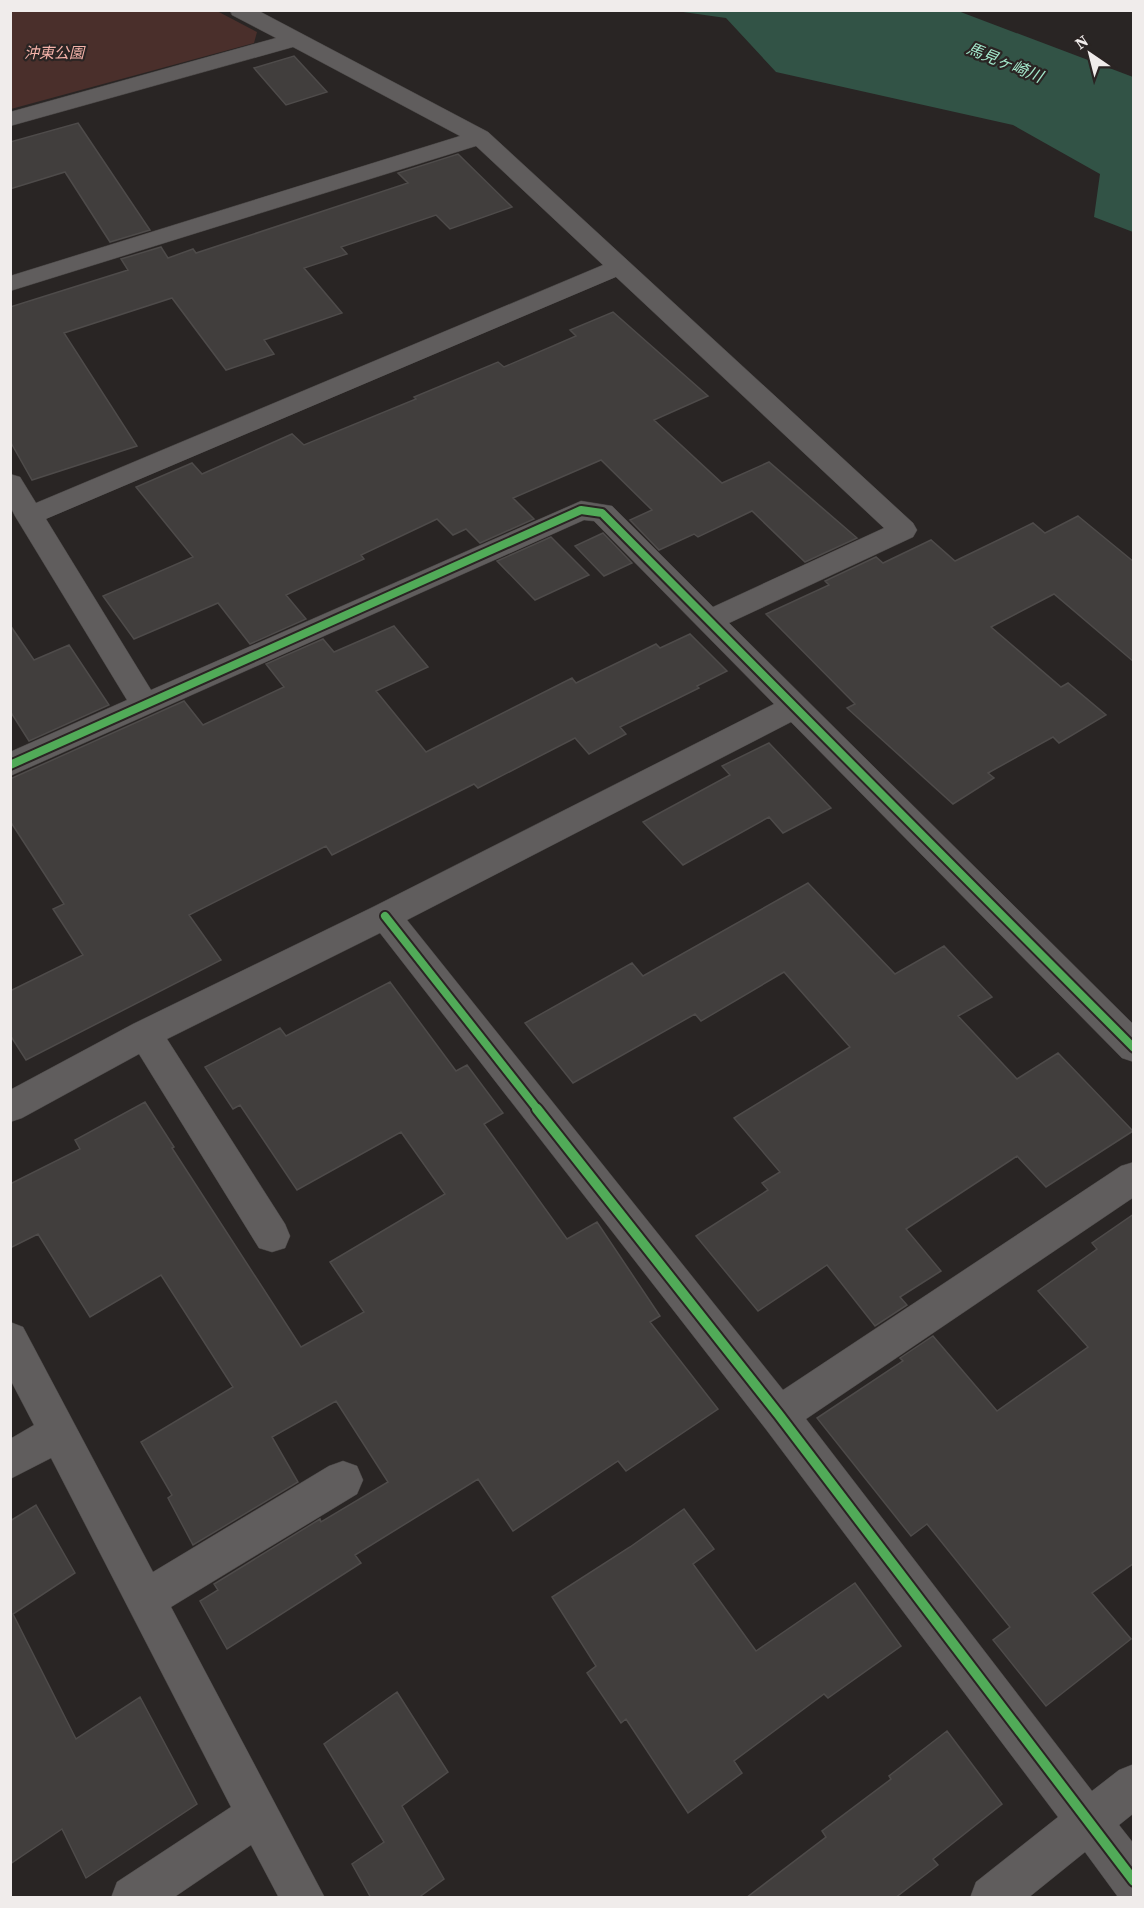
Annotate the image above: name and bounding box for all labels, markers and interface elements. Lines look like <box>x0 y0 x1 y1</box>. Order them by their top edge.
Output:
north arrow <box>1060 24 1120 84</box>
text: N <box>1070 29 1093 54</box>
water label: 馬見ヶ崎川 <box>964 37 1048 88</box>
park label: 沖東公園 <box>24 42 86 63</box>

